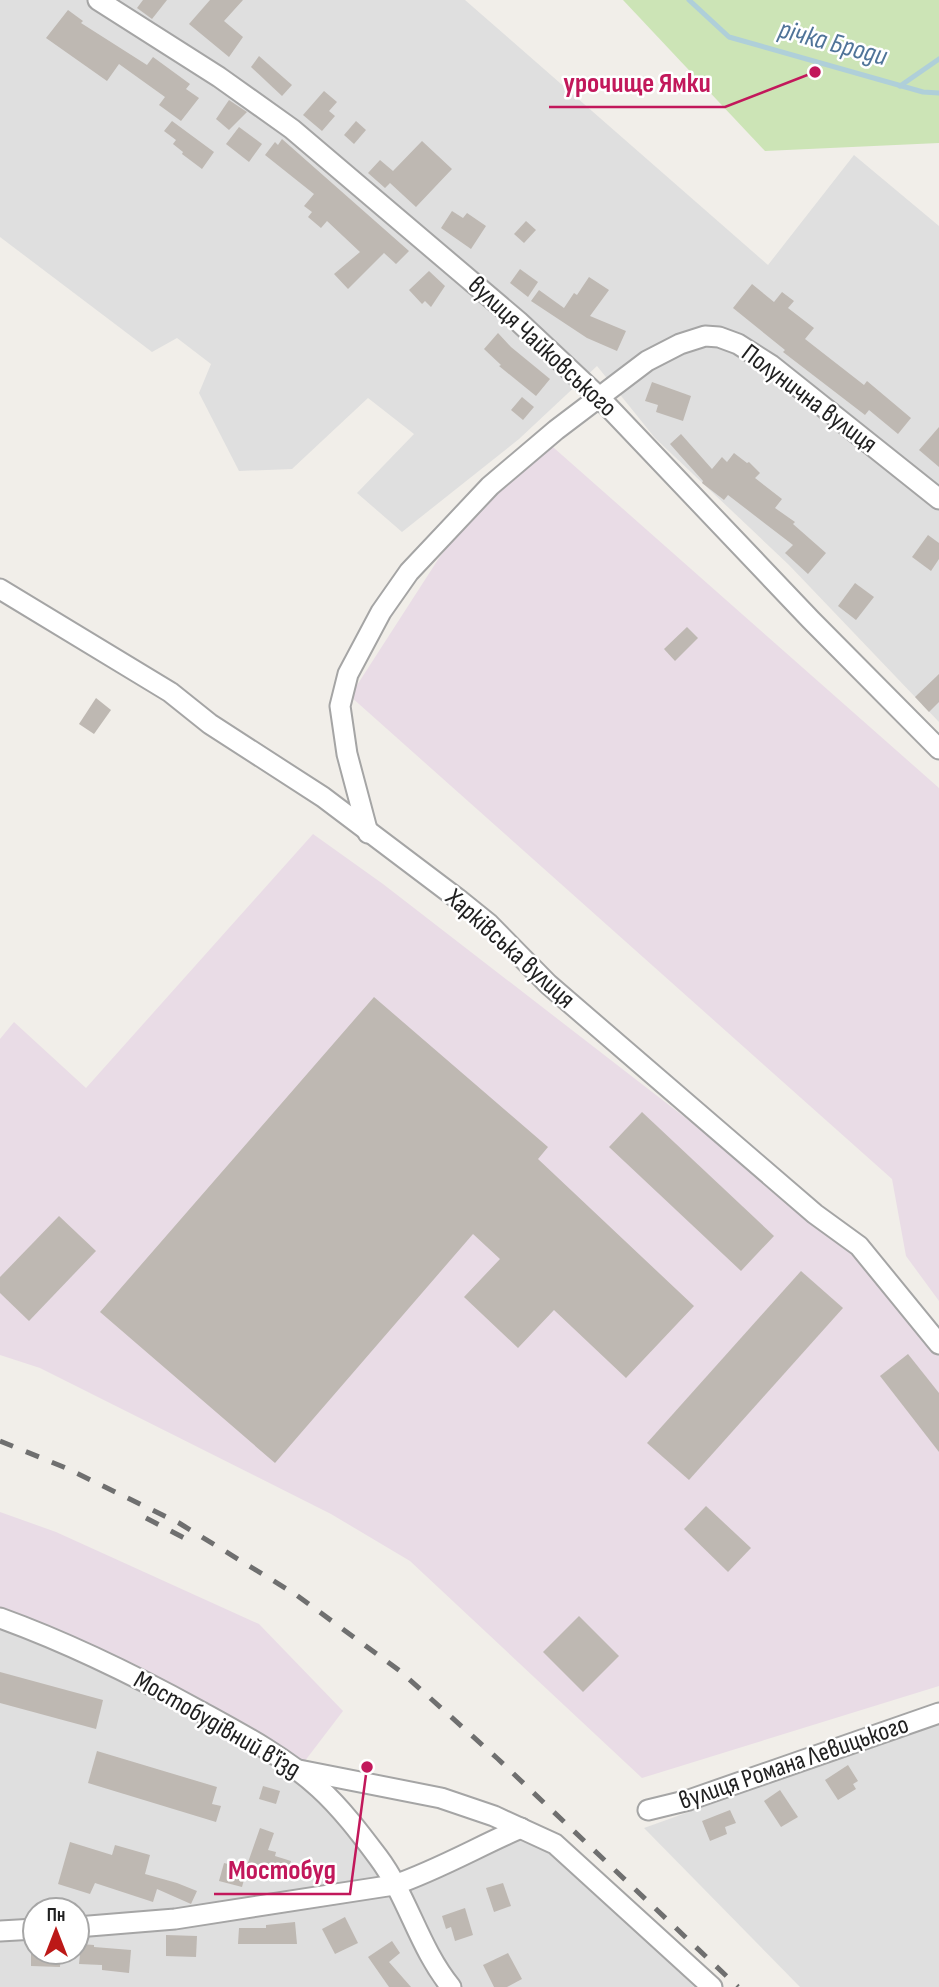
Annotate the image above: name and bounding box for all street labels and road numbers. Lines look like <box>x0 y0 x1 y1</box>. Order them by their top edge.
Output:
street label: вулиця Чайковського <box>461 270 623 424</box>
street label: Полунична вулиця <box>735 338 883 460</box>
street label: Харківська вулиця <box>438 882 581 1015</box>
street label: Мостобудівний в'їзд <box>128 1665 306 1785</box>
street label: вулиця Романа Левицького <box>675 1709 913 1817</box>

